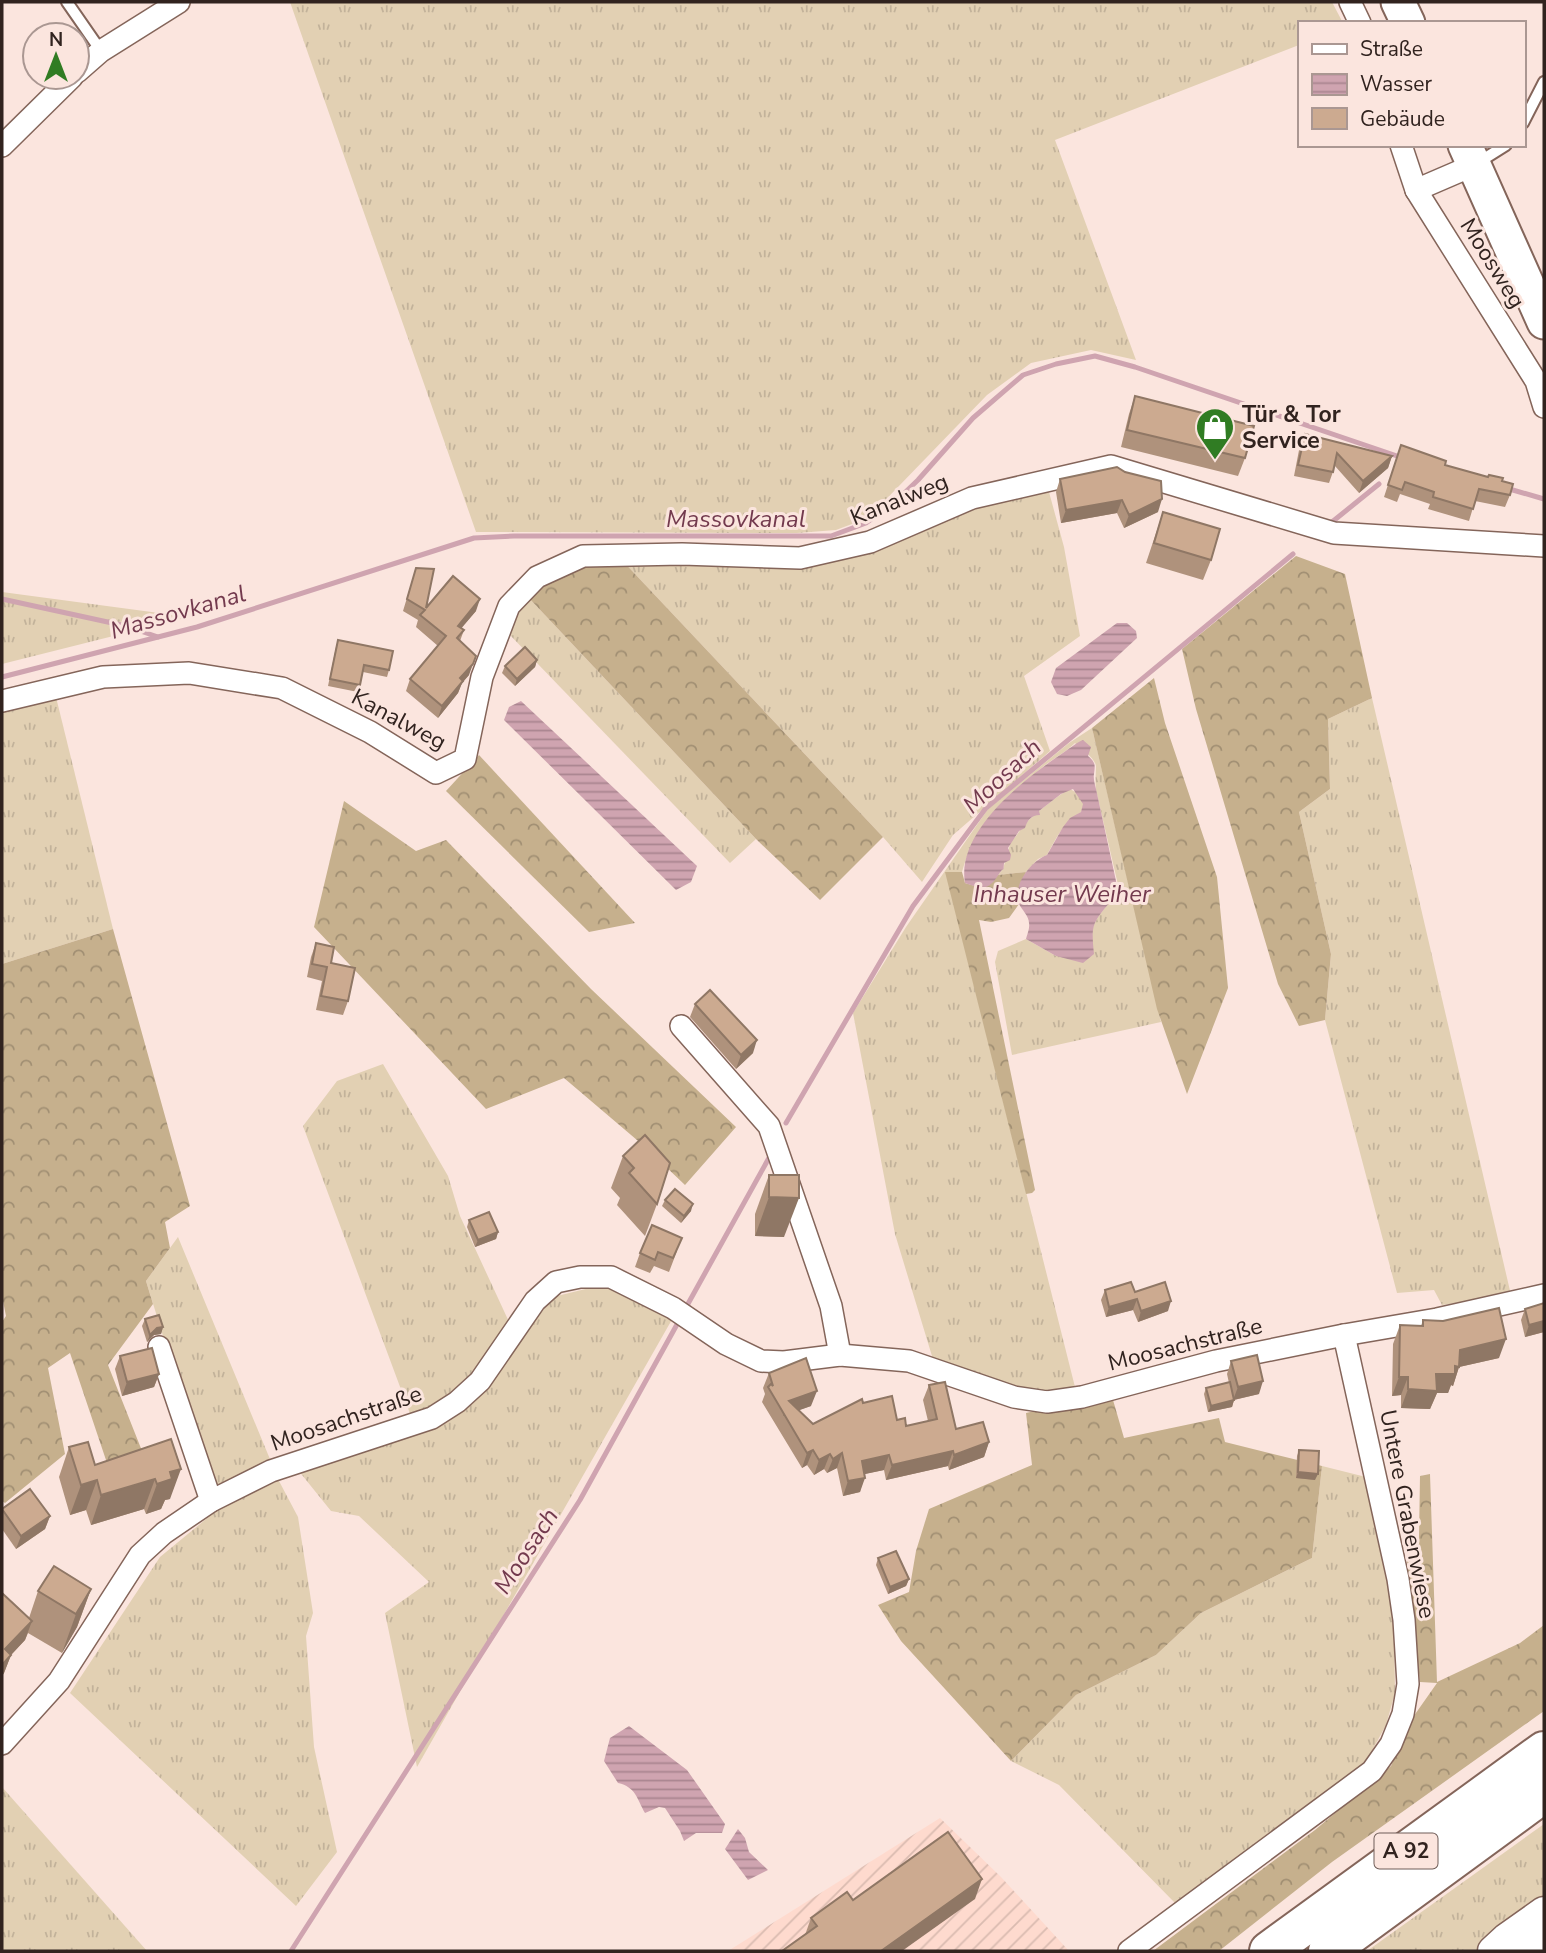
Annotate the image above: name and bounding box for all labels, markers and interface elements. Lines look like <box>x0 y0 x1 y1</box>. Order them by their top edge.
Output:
north arrow <box>21 21 91 91</box>
legend <box>1298 21 1525 147</box>
text: N <box>49 27 63 53</box>
text: Straße <box>1360 35 1423 63</box>
text: Wasser <box>1360 70 1432 98</box>
text: Gebäude <box>1360 105 1445 133</box>
street label: Moosweg <box>1453 212 1532 314</box>
place label: Tür & Tor Service <box>1242 399 1341 456</box>
shop icon: Tür & Tor Service <box>1194 406 1236 461</box>
street label: Kanalweg <box>846 466 953 533</box>
water label: Massovkanal <box>666 503 806 535</box>
water label: Massovkanal <box>106 577 250 647</box>
street label: Kanalweg <box>346 682 452 757</box>
water label: Moosach <box>956 731 1048 821</box>
water label: Inhauser Weiher <box>973 878 1152 910</box>
street label: Moosachstraße <box>1105 1310 1265 1379</box>
street label: Moosachstraße <box>266 1378 426 1459</box>
street label: Untere Grabenwiese <box>1372 1407 1443 1621</box>
water label: Moosach <box>486 1502 566 1600</box>
road number: A 92 <box>1374 1834 1438 1868</box>

